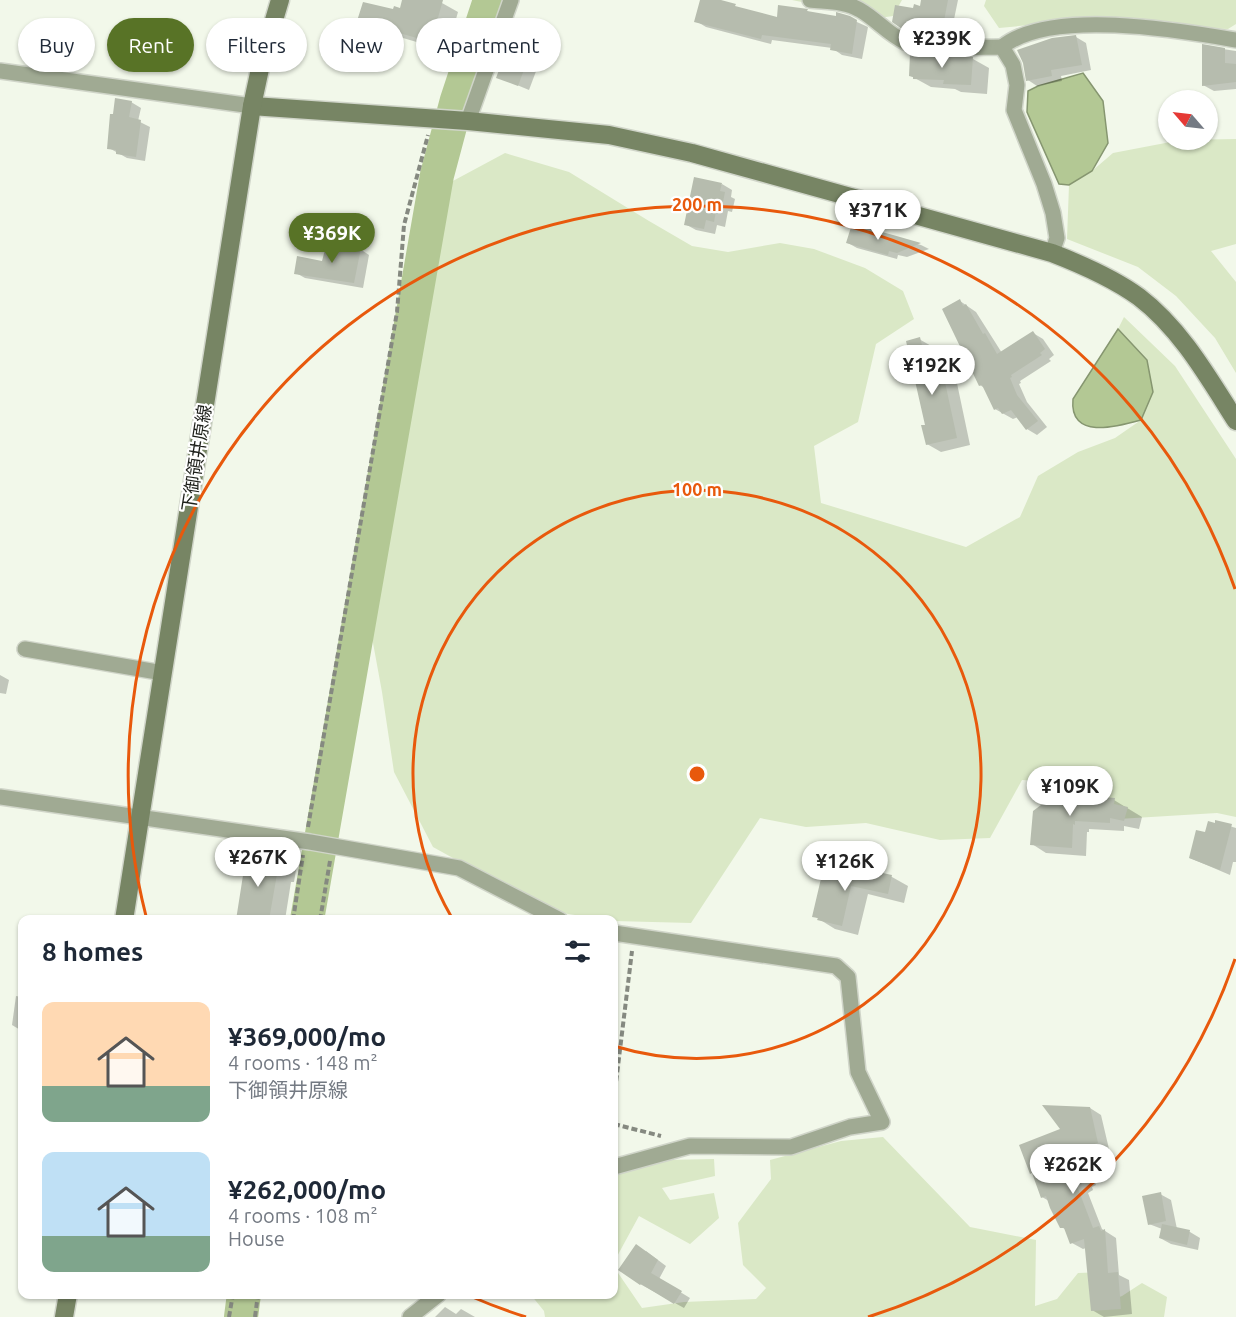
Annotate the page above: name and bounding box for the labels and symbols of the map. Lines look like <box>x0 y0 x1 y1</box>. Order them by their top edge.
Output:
pin: ¥239K <box>900 18 984 69</box>
north arrow <box>1158 90 1218 150</box>
pin: ¥371K <box>836 190 920 241</box>
text: 200 m <box>672 194 722 214</box>
pin: ¥369K <box>290 213 374 264</box>
pin: ¥192K <box>890 345 974 396</box>
street label: 下御領井原線 <box>178 403 214 513</box>
text: 100 m <box>672 479 722 499</box>
centre of rings <box>687 764 707 784</box>
pin: ¥109K <box>1028 766 1112 817</box>
pin: ¥267K <box>216 837 300 888</box>
pin: ¥126K <box>803 841 887 892</box>
pin: ¥262K <box>1031 1144 1115 1195</box>

